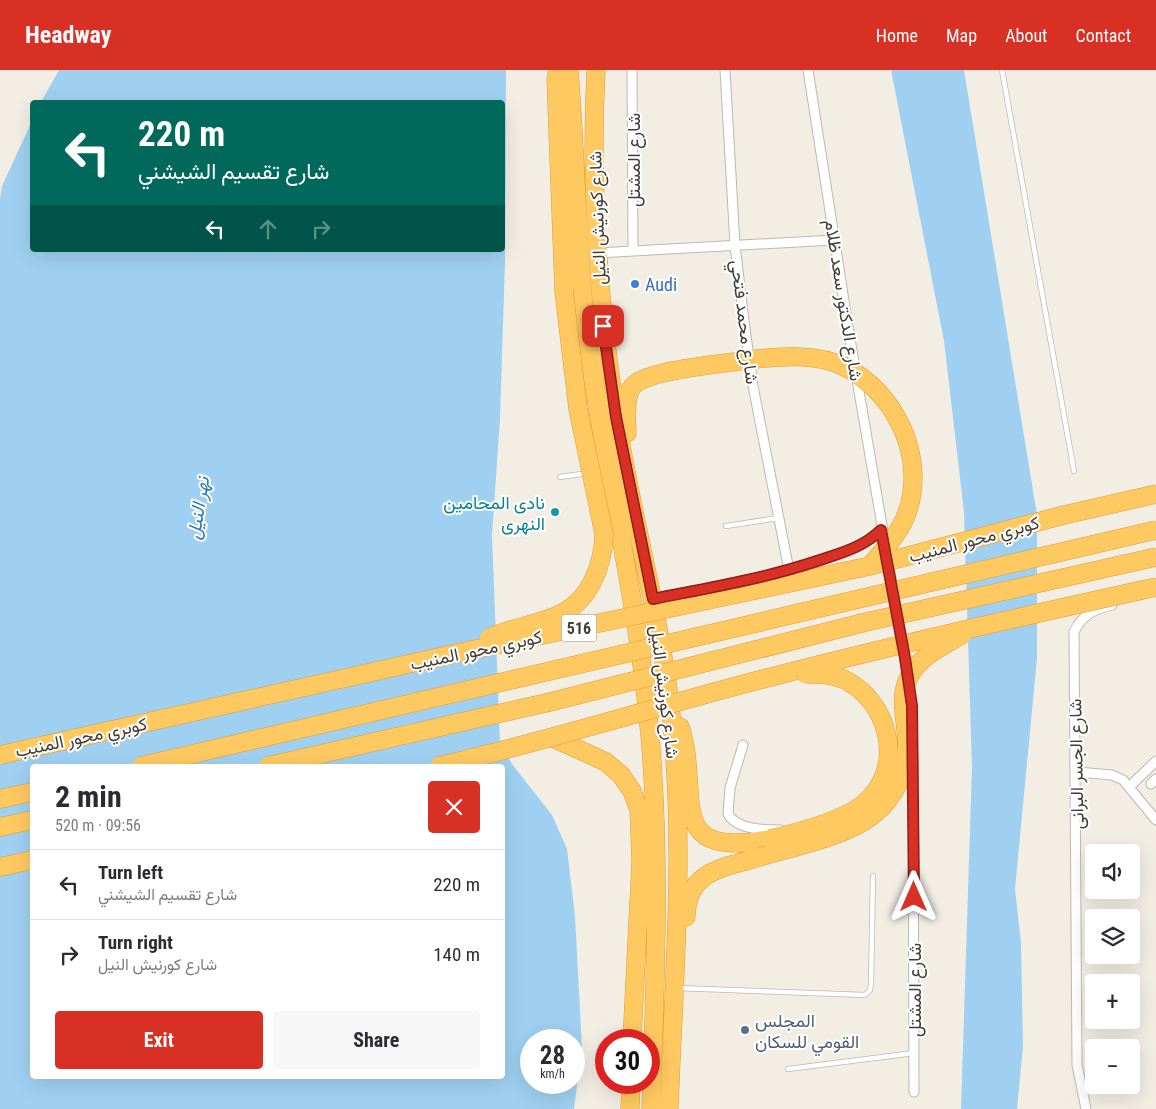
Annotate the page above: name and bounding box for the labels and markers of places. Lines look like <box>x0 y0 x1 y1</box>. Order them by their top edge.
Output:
place label: Audi <box>645 274 677 295</box>
marker: Audi <box>629 278 641 290</box>
pin <box>582 305 624 347</box>
place label: نادى المحامين النهرى <box>443 492 545 535</box>
marker: نادى المحامين النهرى <box>549 506 561 518</box>
place label: المجلس القومي للسكان <box>755 1010 859 1057</box>
marker: المجلس القومي للسكان <box>739 1024 751 1036</box>

